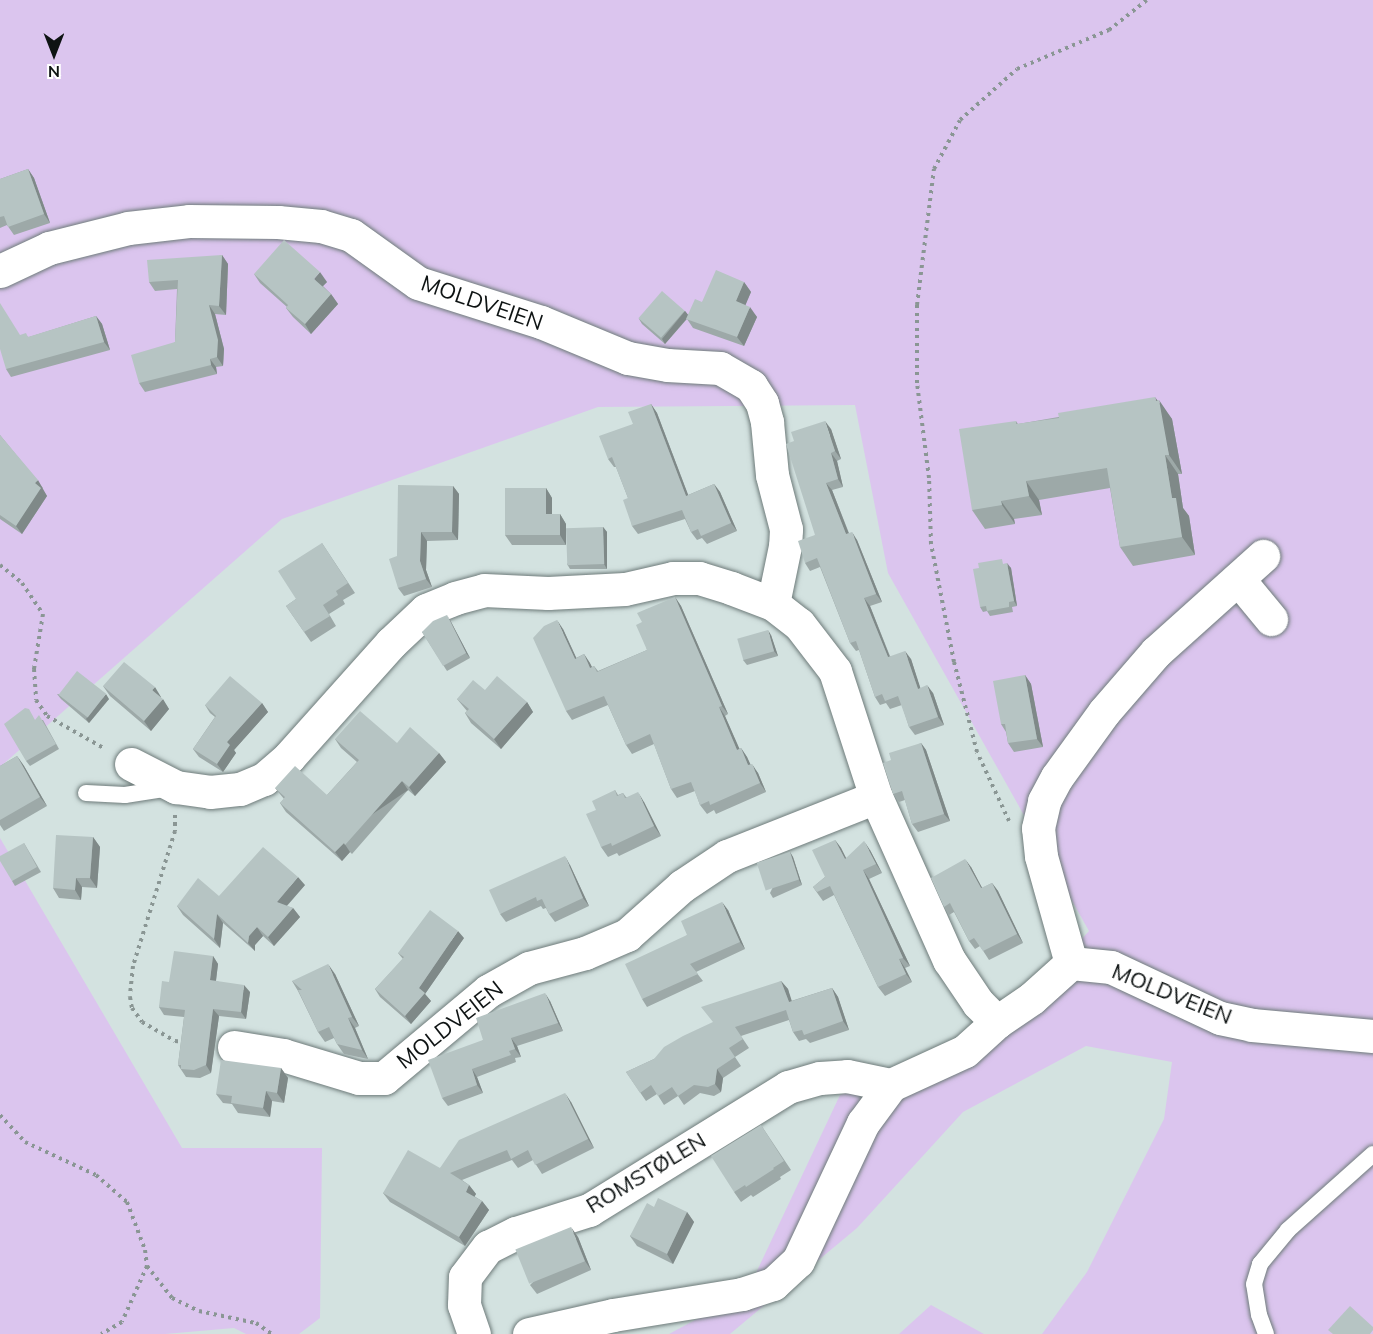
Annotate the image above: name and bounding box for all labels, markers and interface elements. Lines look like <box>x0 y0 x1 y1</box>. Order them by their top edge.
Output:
north arrow <box>24 24 84 84</box>
text: N <box>48 62 60 82</box>
street label: MOLDVEIEN <box>418 270 546 336</box>
street label: MOLDVEIEN <box>1108 958 1236 1030</box>
street label: MOLDVEIEN <box>392 975 508 1075</box>
street label: ROMSTØLEN <box>581 1127 711 1219</box>

